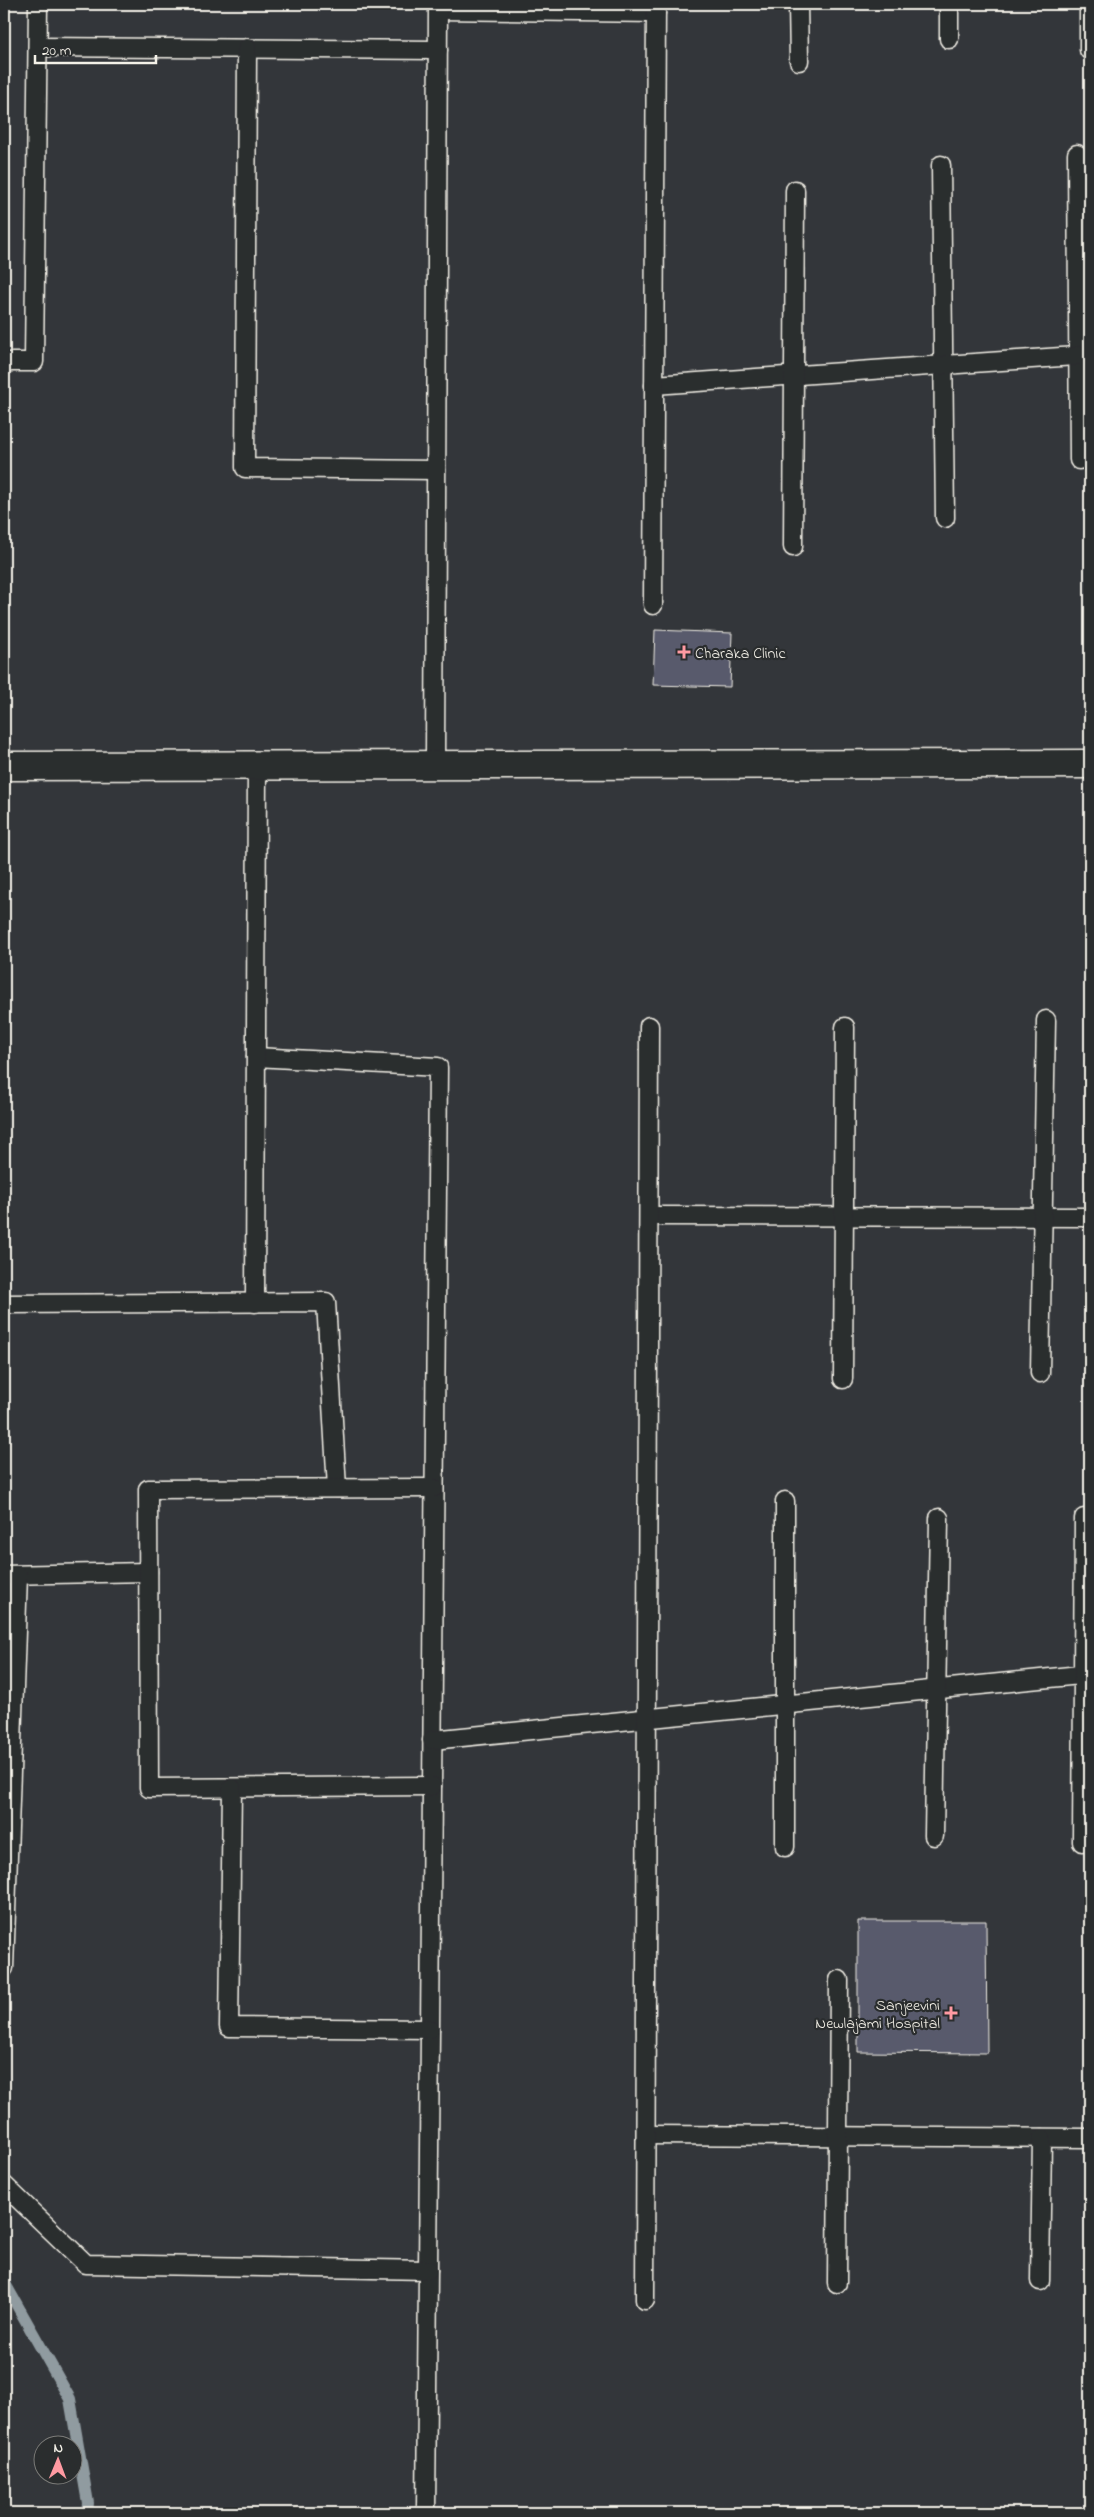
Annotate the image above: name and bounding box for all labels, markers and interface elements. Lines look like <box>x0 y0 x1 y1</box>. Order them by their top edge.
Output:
scale bar <box>35 32 156 64</box>
text: 20 m <box>42 40 72 62</box>
place label: Charaka Clinic <box>695 642 786 666</box>
marker: Charaka Clinic <box>677 645 691 659</box>
place label: Sanjeevini Newlajami Hospital <box>815 1994 940 2036</box>
marker: Sanjeevini Newlajami Hospital <box>944 2006 958 2020</box>
north arrow <box>32 2434 82 2484</box>
text: N <box>53 2438 63 2459</box>

